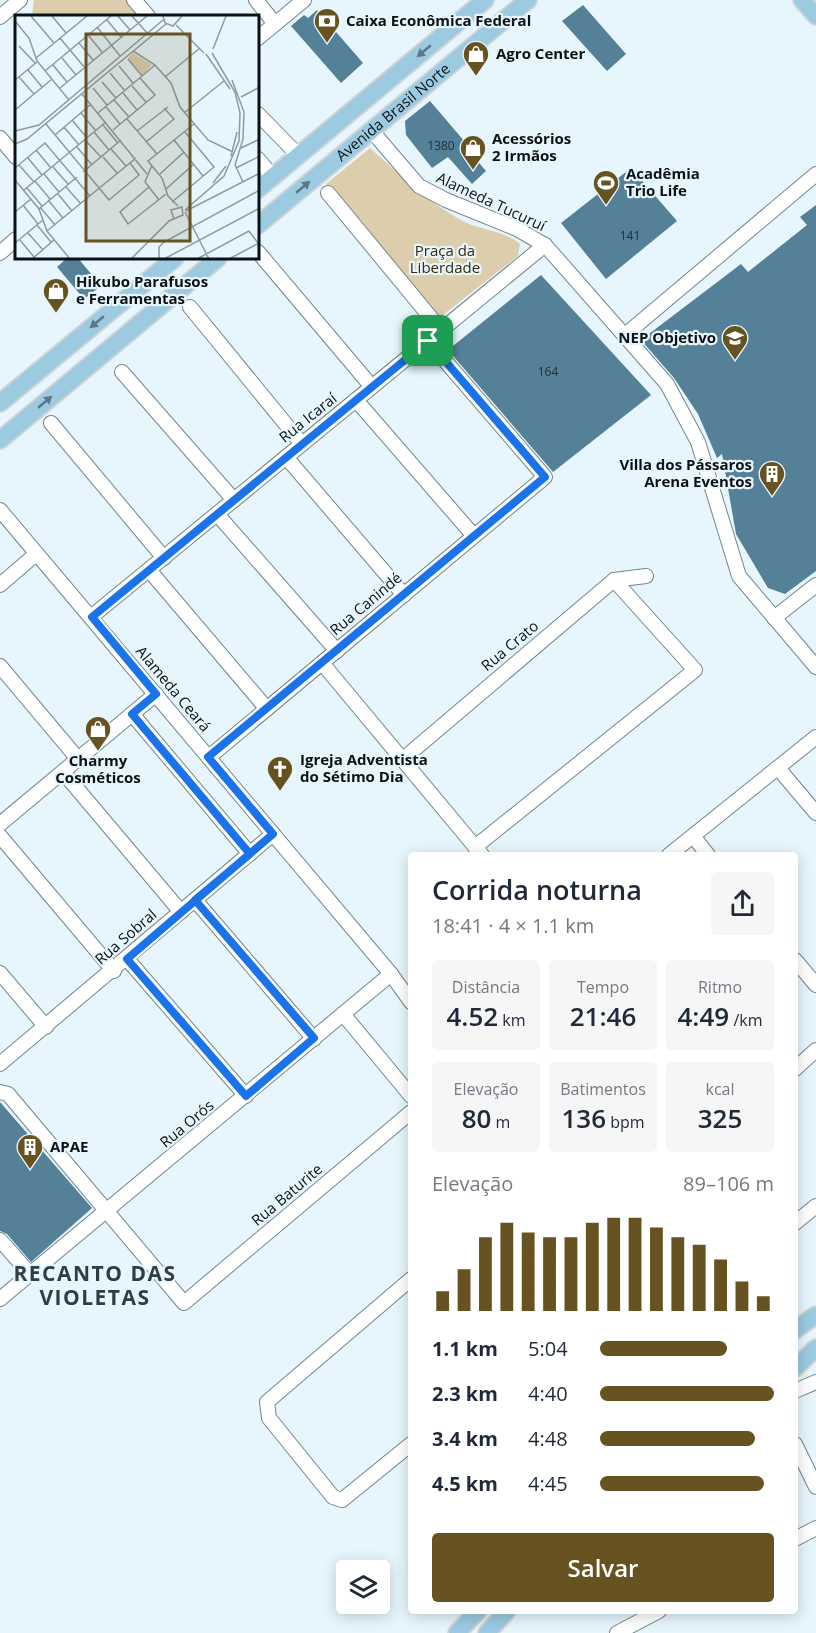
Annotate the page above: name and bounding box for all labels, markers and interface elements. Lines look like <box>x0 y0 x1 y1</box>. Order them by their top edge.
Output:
bank icon: Caixa Econômica Federal <box>312 6 342 44</box>
place label: Caixa Econômica Federal <box>346 10 531 30</box>
inset map <box>15 15 260 260</box>
shop icon: Agro Center <box>461 39 491 77</box>
place label: Agro Center <box>496 43 585 63</box>
one-way arrow <box>417 44 432 57</box>
street label: Avenida Brasil Norte <box>331 58 454 165</box>
place label: Acessórios 2 Irmãos <box>492 128 571 165</box>
shop icon: Acessórios 2 Irmãos <box>458 133 488 171</box>
house number: 1380 <box>427 137 455 154</box>
place label: Acadêmia Trio Life <box>626 163 700 200</box>
street label: Alameda Tucuruí <box>434 167 550 236</box>
sports icon: Acadêmia Trio Life <box>591 168 621 206</box>
one-way arrow <box>295 181 311 194</box>
house number: 141 <box>620 227 640 244</box>
park label: Praça da Liberdade <box>410 240 480 277</box>
place label: Hikubo Parafusos e Ferramentas <box>76 271 208 308</box>
shop icon: Hikubo Parafusos e Ferramentas <box>41 276 71 314</box>
pin <box>402 315 453 366</box>
one-way arrow <box>89 316 105 329</box>
school or university icon: NEP Objetivo <box>720 323 750 361</box>
icon: arrive <box>411 324 444 357</box>
place label: NEP Objetivo <box>618 327 716 347</box>
house number: 164 <box>538 363 558 380</box>
street label: Rua Icaraí <box>274 387 341 447</box>
one-way arrow <box>37 396 52 409</box>
place label: Villa dos Pássaros Arena Eventos <box>619 454 752 491</box>
building icon: Villa dos Pássaros Arena Eventos <box>757 459 787 497</box>
street label: Rua Canindé <box>325 567 406 639</box>
street label: Rua Crato <box>477 615 542 675</box>
street label: Alameda Ceará <box>132 641 215 735</box>
shop icon: Charmy Cosméticos <box>83 714 113 752</box>
place label: Igreja Adventista do Sétimo Dia <box>300 749 428 786</box>
place label: Charmy Cosméticos <box>55 750 141 787</box>
church icon: Igreja Adventista do Sétimo Dia <box>265 754 295 792</box>
text: Corrida noturna <box>432 871 642 908</box>
button: share <box>711 872 774 935</box>
street label: Rua Sobral <box>90 904 160 969</box>
text: 18:41 · 4 × 1.1 km <box>432 912 594 939</box>
text: Distância <box>452 976 520 998</box>
text: Tempo <box>577 976 629 998</box>
text: Ritmo <box>698 976 742 998</box>
text: 4.52 <box>446 998 498 1034</box>
text: 21:46 <box>570 998 636 1034</box>
text: 4:49 <box>678 998 729 1034</box>
text: km <box>498 1009 526 1031</box>
text: /km <box>729 1009 762 1031</box>
text: Elevação <box>454 1078 518 1100</box>
text: Batimentos <box>560 1078 646 1100</box>
text: kcal <box>706 1078 735 1100</box>
street label: Rua Orós <box>155 1095 218 1152</box>
text: 80 <box>462 1100 491 1136</box>
text: 136 <box>561 1100 606 1136</box>
text: 325 <box>698 1100 742 1136</box>
text: m <box>491 1111 510 1133</box>
text: bpm <box>606 1111 645 1133</box>
building icon: APAE <box>15 1132 45 1170</box>
place label: APAE <box>50 1136 89 1156</box>
street label: Rua Baturite <box>247 1159 326 1230</box>
text: Elevação <box>432 1170 513 1197</box>
text: 89–106 m <box>683 1170 774 1197</box>
district label: RECANTO DAS VIOLETAS <box>14 1259 177 1311</box>
text: 1.1 km <box>432 1335 498 1362</box>
text: 5:04 <box>528 1335 568 1362</box>
text: 2.3 km <box>432 1380 498 1407</box>
text: 4:40 <box>528 1380 568 1407</box>
text: 3.4 km <box>432 1425 498 1452</box>
text: 4:48 <box>528 1425 568 1452</box>
text: 4.5 km <box>432 1470 498 1497</box>
text: 4:45 <box>528 1470 568 1497</box>
button: Salvar <box>432 1533 774 1602</box>
map controls <box>336 1560 390 1614</box>
button: layers <box>336 1560 390 1614</box>

